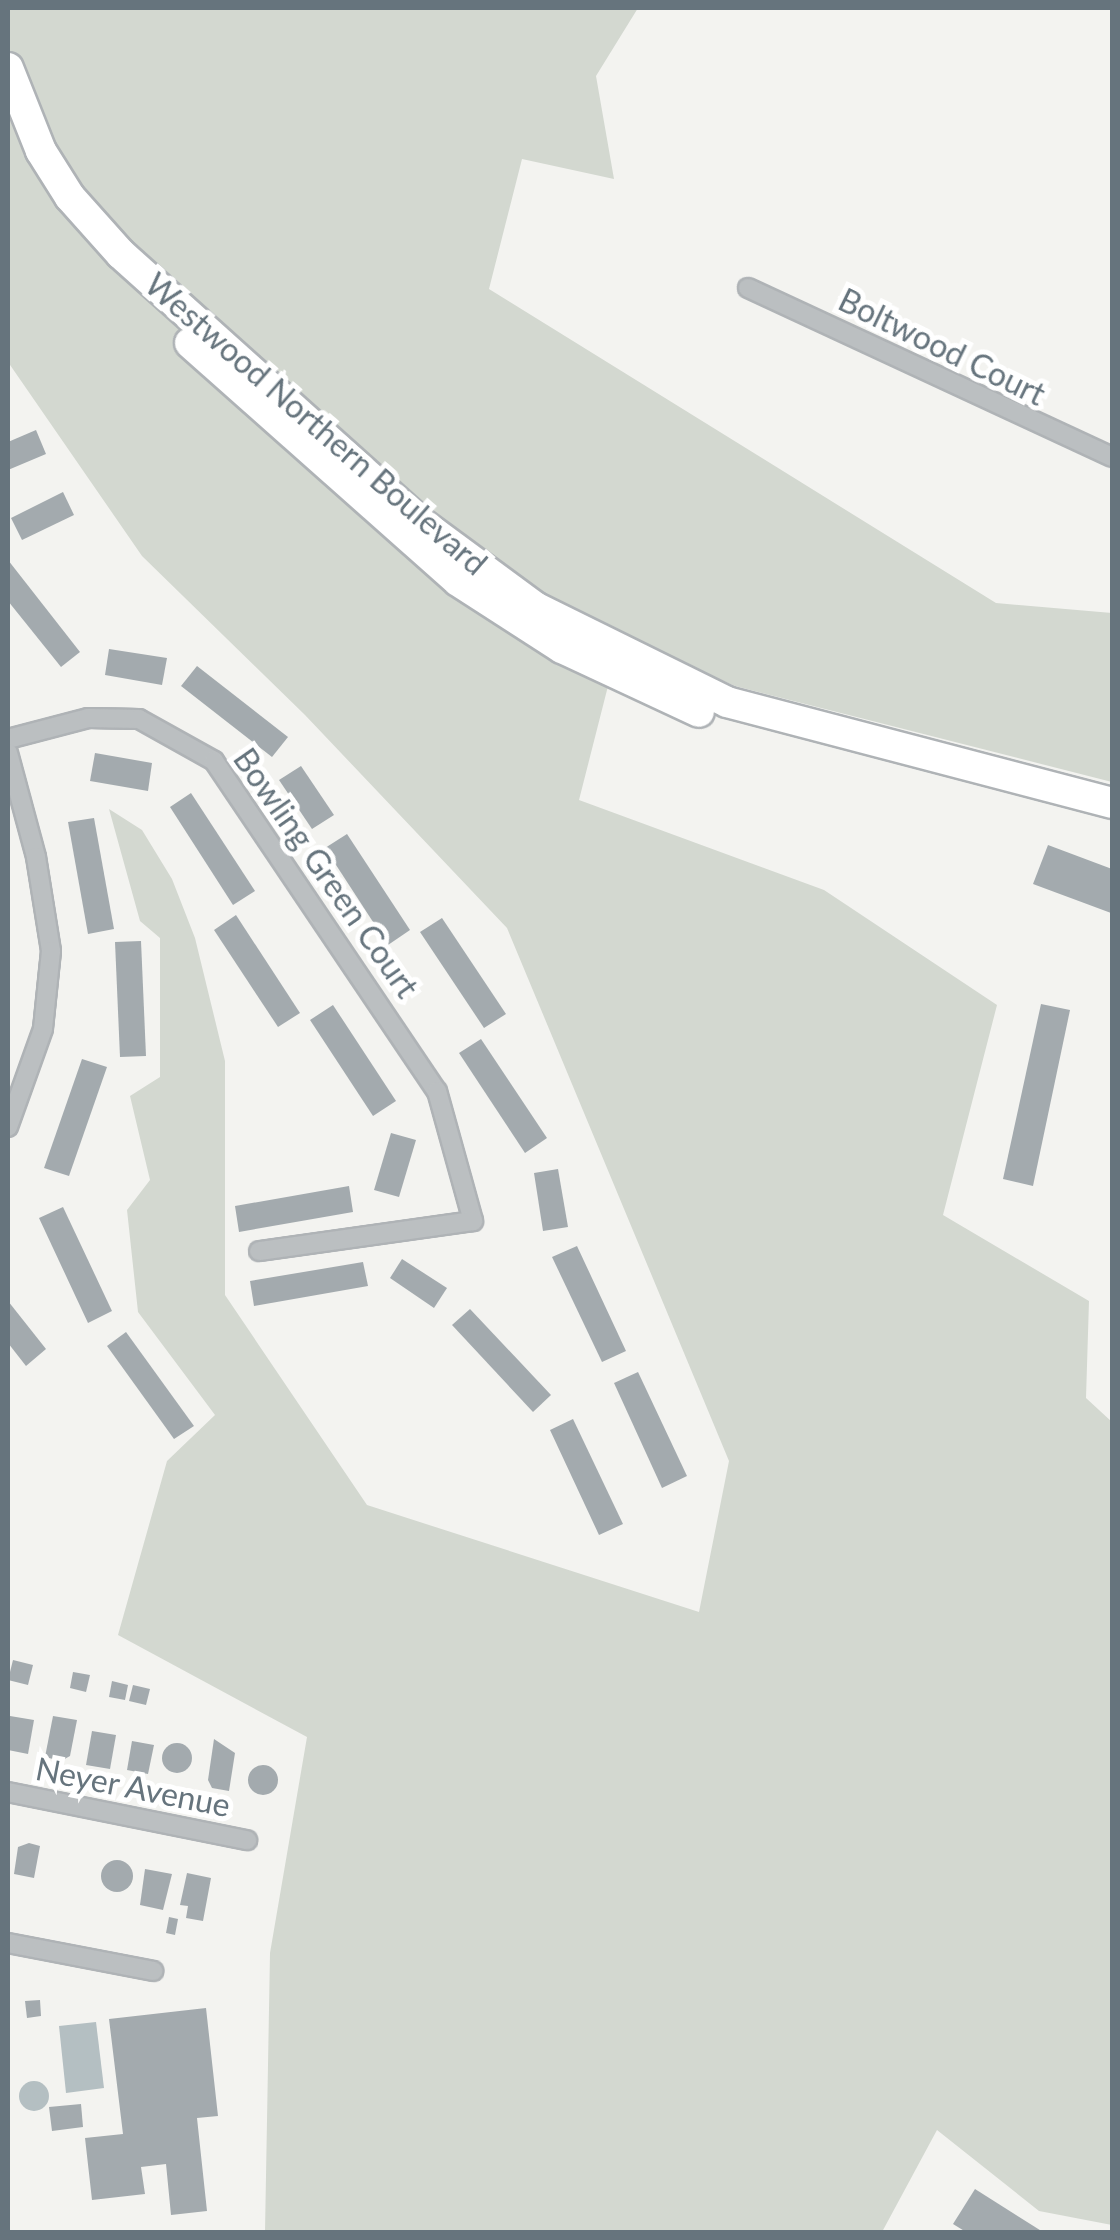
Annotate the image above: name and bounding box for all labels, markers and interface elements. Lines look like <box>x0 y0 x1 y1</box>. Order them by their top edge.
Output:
street label: Westwood Northern Boulevard <box>137 265 495 583</box>
street label: Boltwood Court <box>832 280 1052 414</box>
street label: Bowling Green Court <box>226 741 426 1005</box>
street label: Neyer Avenue <box>32 1749 234 1825</box>

